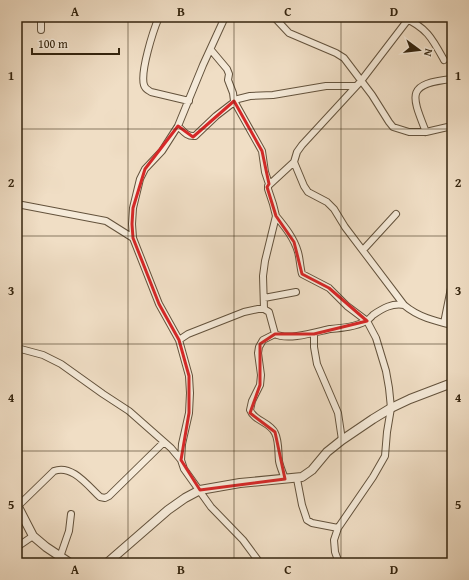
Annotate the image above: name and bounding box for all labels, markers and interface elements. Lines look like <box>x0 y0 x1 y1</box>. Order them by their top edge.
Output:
text: A <box>71 2 80 21</box>
text: B <box>177 2 185 21</box>
text: C <box>284 2 292 21</box>
text: D <box>390 2 398 21</box>
scale bar <box>32 30 119 56</box>
north arrow <box>399 30 439 70</box>
text: 100 m <box>38 35 68 52</box>
text: N <box>420 47 437 59</box>
text: 1 <box>8 66 14 85</box>
text: 1 <box>455 66 461 85</box>
text: 2 <box>8 173 15 192</box>
text: 2 <box>455 173 462 192</box>
text: 3 <box>8 281 14 300</box>
text: 3 <box>455 281 461 300</box>
text: 4 <box>8 388 15 407</box>
text: 4 <box>455 388 462 407</box>
text: 5 <box>8 495 15 514</box>
text: 5 <box>455 495 462 514</box>
text: A <box>71 560 80 579</box>
text: B <box>177 560 185 579</box>
text: C <box>284 560 292 579</box>
text: D <box>390 560 398 579</box>

